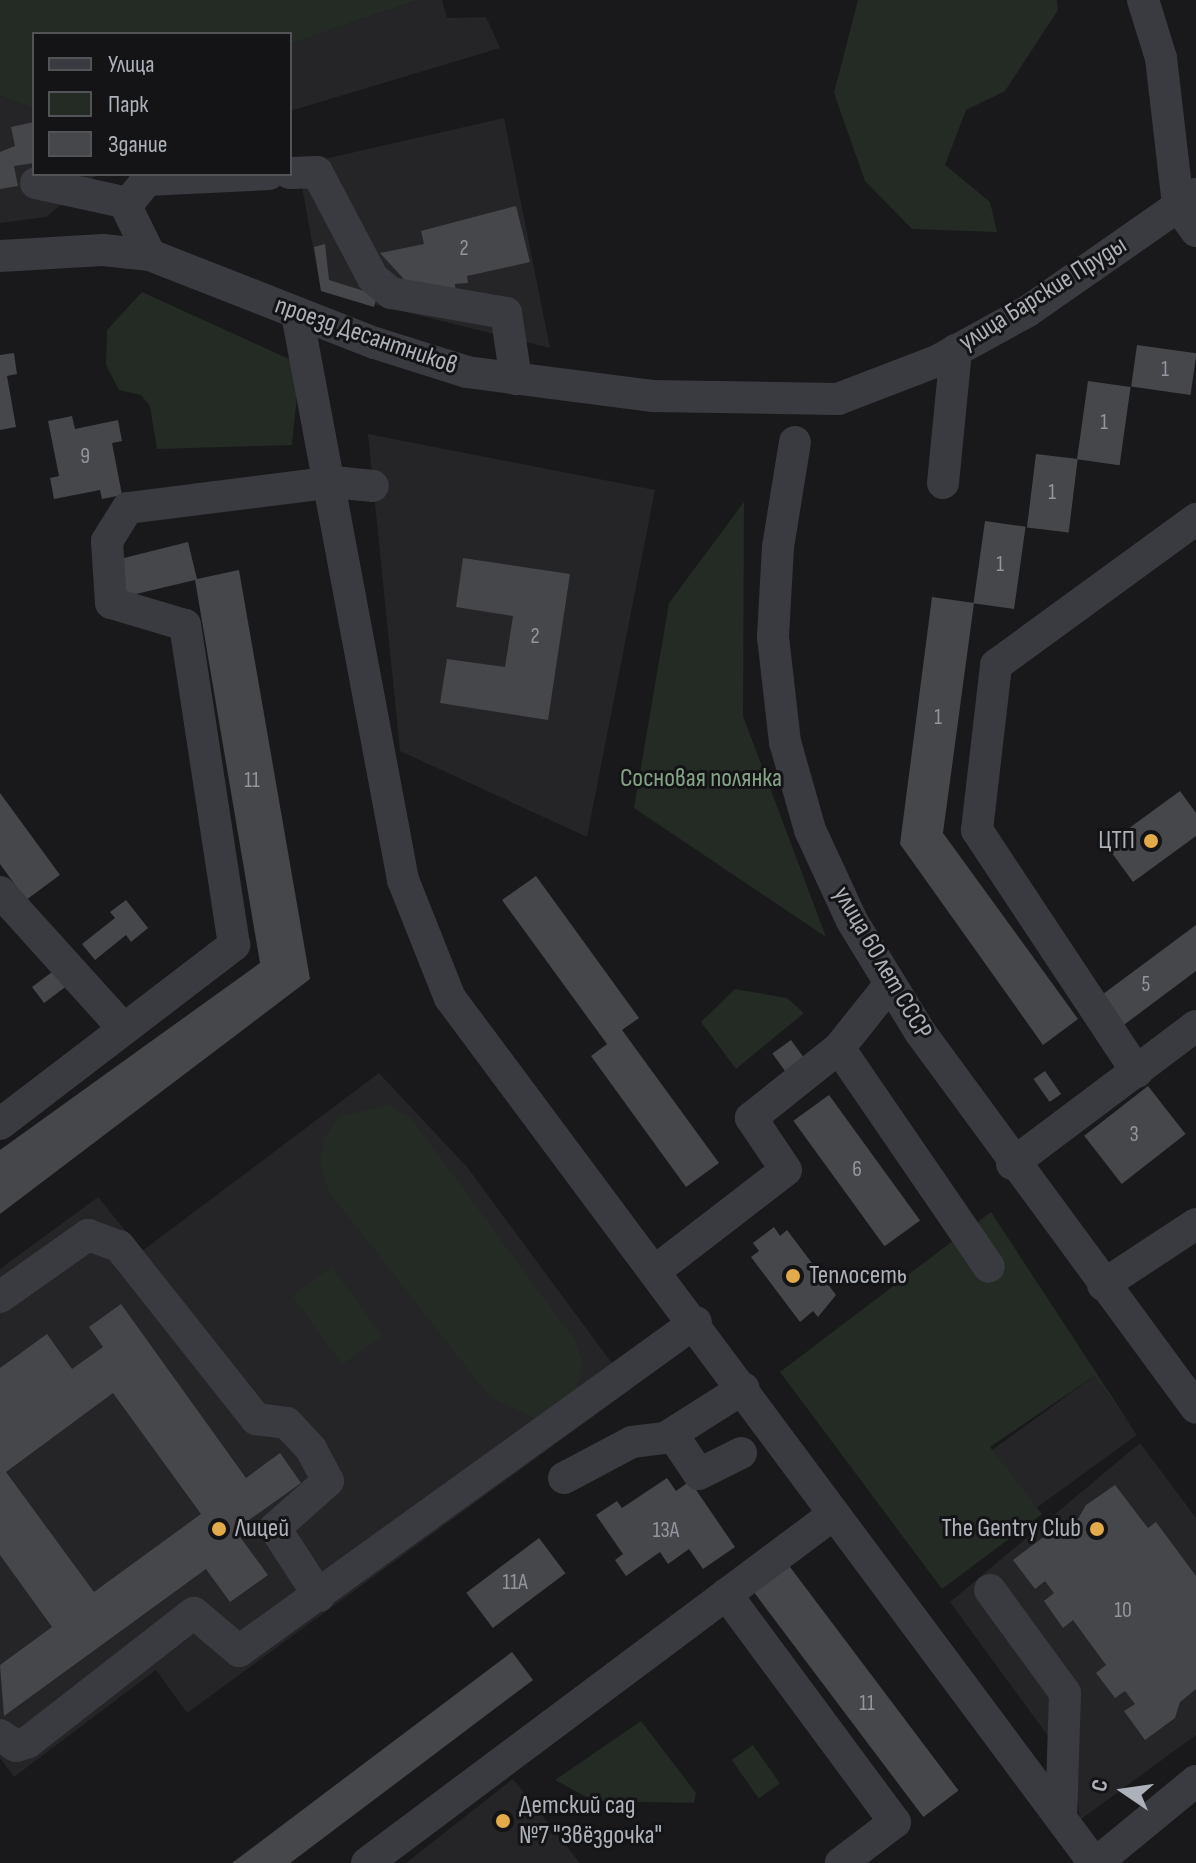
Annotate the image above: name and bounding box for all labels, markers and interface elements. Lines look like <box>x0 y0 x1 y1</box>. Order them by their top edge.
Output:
legend <box>32 32 292 176</box>
text: Улица <box>108 50 154 79</box>
text: Парк <box>108 90 148 119</box>
text: Здание <box>108 130 167 159</box>
street label: улица Барские Пруды <box>953 230 1133 358</box>
house number: 2 <box>459 236 469 262</box>
street label: проезд Десантников <box>271 290 461 382</box>
house number: 1 <box>1161 357 1169 383</box>
house number: 1 <box>1100 410 1108 436</box>
house number: 9 <box>80 444 90 470</box>
house number: 1 <box>1048 480 1056 506</box>
house number: 1 <box>996 552 1004 578</box>
house number: 2 <box>530 624 540 650</box>
house number: 1 <box>934 705 942 731</box>
park label: Сосновая полянка <box>620 763 782 795</box>
house number: 11 <box>244 768 260 794</box>
place label: ЦТП <box>1098 825 1135 857</box>
marker: ЦТП <box>1142 832 1160 850</box>
street label: улица 60 лет СССР <box>826 881 938 1045</box>
house number: 5 <box>1142 972 1150 998</box>
house number: 3 <box>1129 1122 1139 1148</box>
house number: 6 <box>852 1157 862 1183</box>
place label: Теплосеть <box>809 1260 907 1292</box>
marker: Теплосеть <box>784 1267 802 1285</box>
place label: Лицей <box>235 1513 289 1545</box>
place label: The Gentry Club <box>941 1513 1081 1545</box>
house number: 13А <box>653 1518 679 1544</box>
marker: Лицей <box>210 1520 228 1538</box>
marker: The Gentry Club <box>1088 1520 1106 1538</box>
house number: 11А <box>502 1570 528 1596</box>
house number: 10 <box>1114 1598 1132 1624</box>
house number: 11 <box>859 1691 875 1717</box>
north arrow <box>1084 1751 1164 1831</box>
text: С <box>1086 1777 1115 1794</box>
place label: Детский сад №7 "Звёздочка" <box>519 1790 662 1852</box>
marker: Детский сад №7 "Звёздочка" <box>494 1812 512 1830</box>

